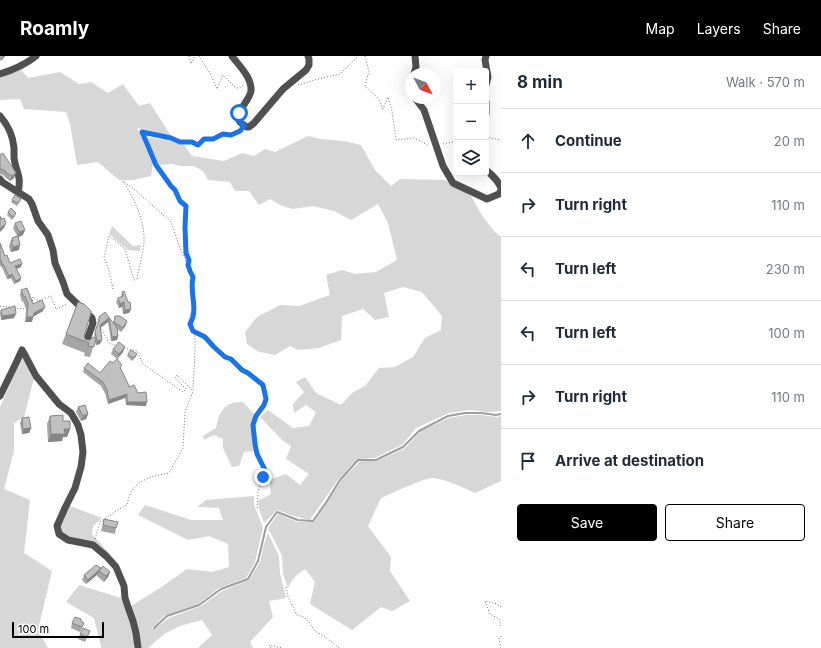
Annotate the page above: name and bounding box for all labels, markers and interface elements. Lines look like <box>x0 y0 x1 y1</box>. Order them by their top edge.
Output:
text: Roamly <box>20 17 89 40</box>
text: Map <box>646 20 675 37</box>
text: Layers <box>697 20 741 37</box>
text: Share <box>763 20 801 37</box>
north arrow <box>405 68 441 104</box>
map controls <box>453 68 489 176</box>
button: + <box>453 68 489 104</box>
text: 8 min <box>517 72 563 92</box>
text: Walk · 570 m <box>726 74 805 90</box>
route start <box>230 104 248 122</box>
button: − <box>453 104 489 140</box>
icon: ahead <box>517 130 539 152</box>
text: Continue <box>555 131 622 150</box>
text: 20 m <box>774 133 805 149</box>
button: layers <box>453 140 489 176</box>
icon: right <box>517 194 539 216</box>
text: Turn right <box>555 195 627 214</box>
text: 110 m <box>771 197 805 213</box>
icon: left <box>517 258 539 280</box>
text: Turn left <box>555 259 616 278</box>
text: 230 m <box>766 261 805 277</box>
icon: left <box>517 322 539 344</box>
text: Turn left <box>555 323 616 342</box>
text: 100 m <box>768 325 805 341</box>
icon: right <box>517 386 539 408</box>
text: Turn right <box>555 387 627 406</box>
text: 110 m <box>771 389 805 405</box>
icon: arrive <box>517 450 539 472</box>
text: Arrive at destination <box>555 451 704 470</box>
route end <box>254 468 272 486</box>
button: Save <box>517 504 657 541</box>
button: Share <box>665 504 805 541</box>
scale bar <box>12 620 104 639</box>
text: 100 m <box>18 622 49 636</box>

